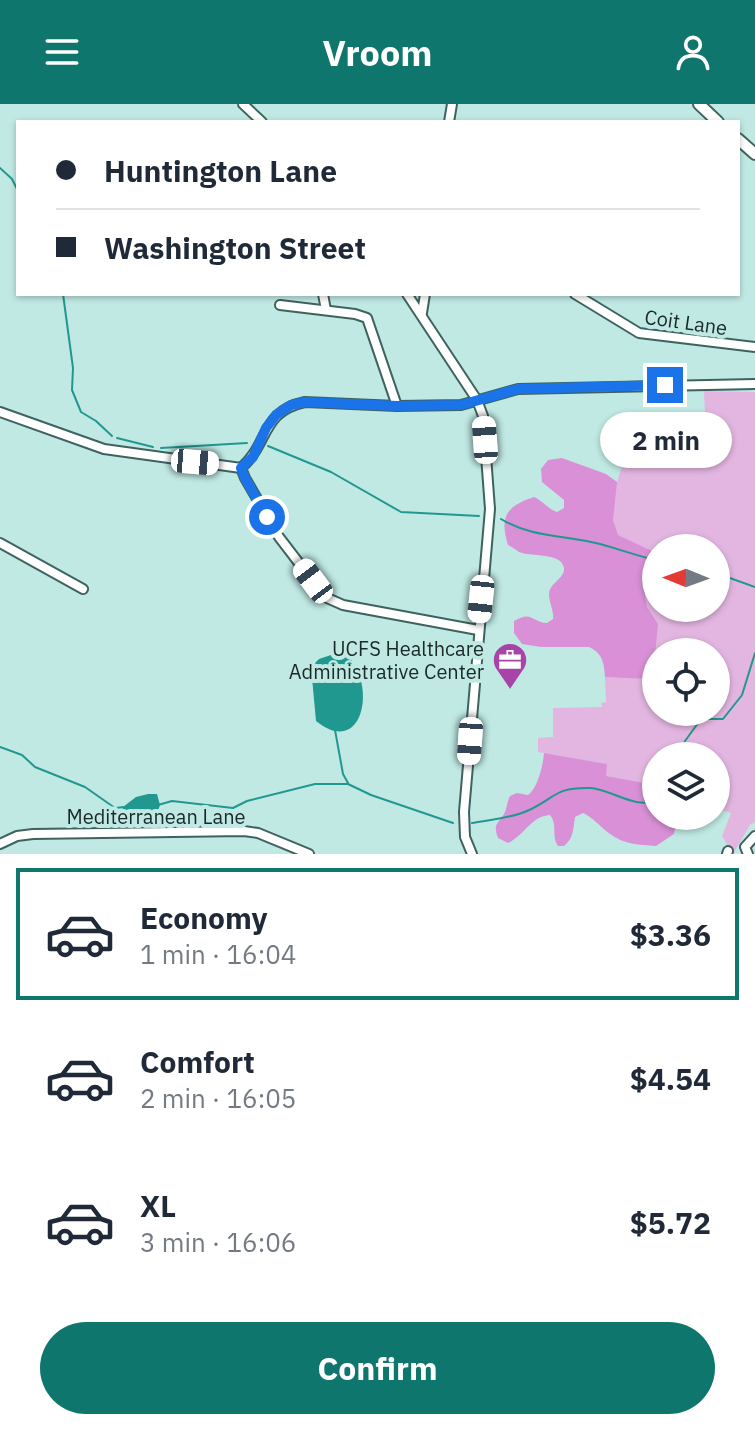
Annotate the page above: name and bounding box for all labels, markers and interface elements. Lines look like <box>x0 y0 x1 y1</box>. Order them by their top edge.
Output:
text: Vroom <box>323 29 432 76</box>
icon: menu <box>40 30 84 74</box>
icon: person <box>671 30 715 74</box>
text: Huntington Lane <box>104 151 337 190</box>
text: Washington Street <box>104 228 366 267</box>
street label: Coit Lane <box>643 303 729 341</box>
route end <box>647 367 683 403</box>
callout: 2 min <box>599 413 731 469</box>
car <box>471 415 499 465</box>
text: 2 min <box>632 423 700 457</box>
car <box>170 448 220 476</box>
route start <box>249 499 285 535</box>
north arrow <box>642 534 730 622</box>
map controls <box>642 534 730 830</box>
car <box>289 555 337 607</box>
car <box>467 574 495 624</box>
place label: UCFS Healthcare Administrative Center <box>289 635 484 685</box>
button: locate <box>642 638 730 726</box>
office icon: UCFS Healthcare Administrative Center <box>491 641 529 691</box>
car <box>456 716 484 766</box>
button: layers <box>642 742 730 830</box>
street label: Mediterranean Lane <box>66 803 246 830</box>
icon: car <box>44 898 116 970</box>
text: Economy <box>140 898 268 937</box>
text: $3.36 <box>630 915 711 954</box>
text: 1 min · 16:04 <box>140 937 296 971</box>
icon: car <box>44 1042 116 1114</box>
text: Comfort <box>140 1042 255 1081</box>
text: $4.54 <box>630 1059 711 1098</box>
text: 2 min · 16:05 <box>140 1081 296 1115</box>
icon: car <box>44 1186 116 1258</box>
text: XL <box>140 1186 176 1225</box>
text: $5.72 <box>630 1203 711 1242</box>
text: 3 min · 16:06 <box>140 1225 296 1259</box>
button: Confirm <box>40 1322 715 1414</box>

